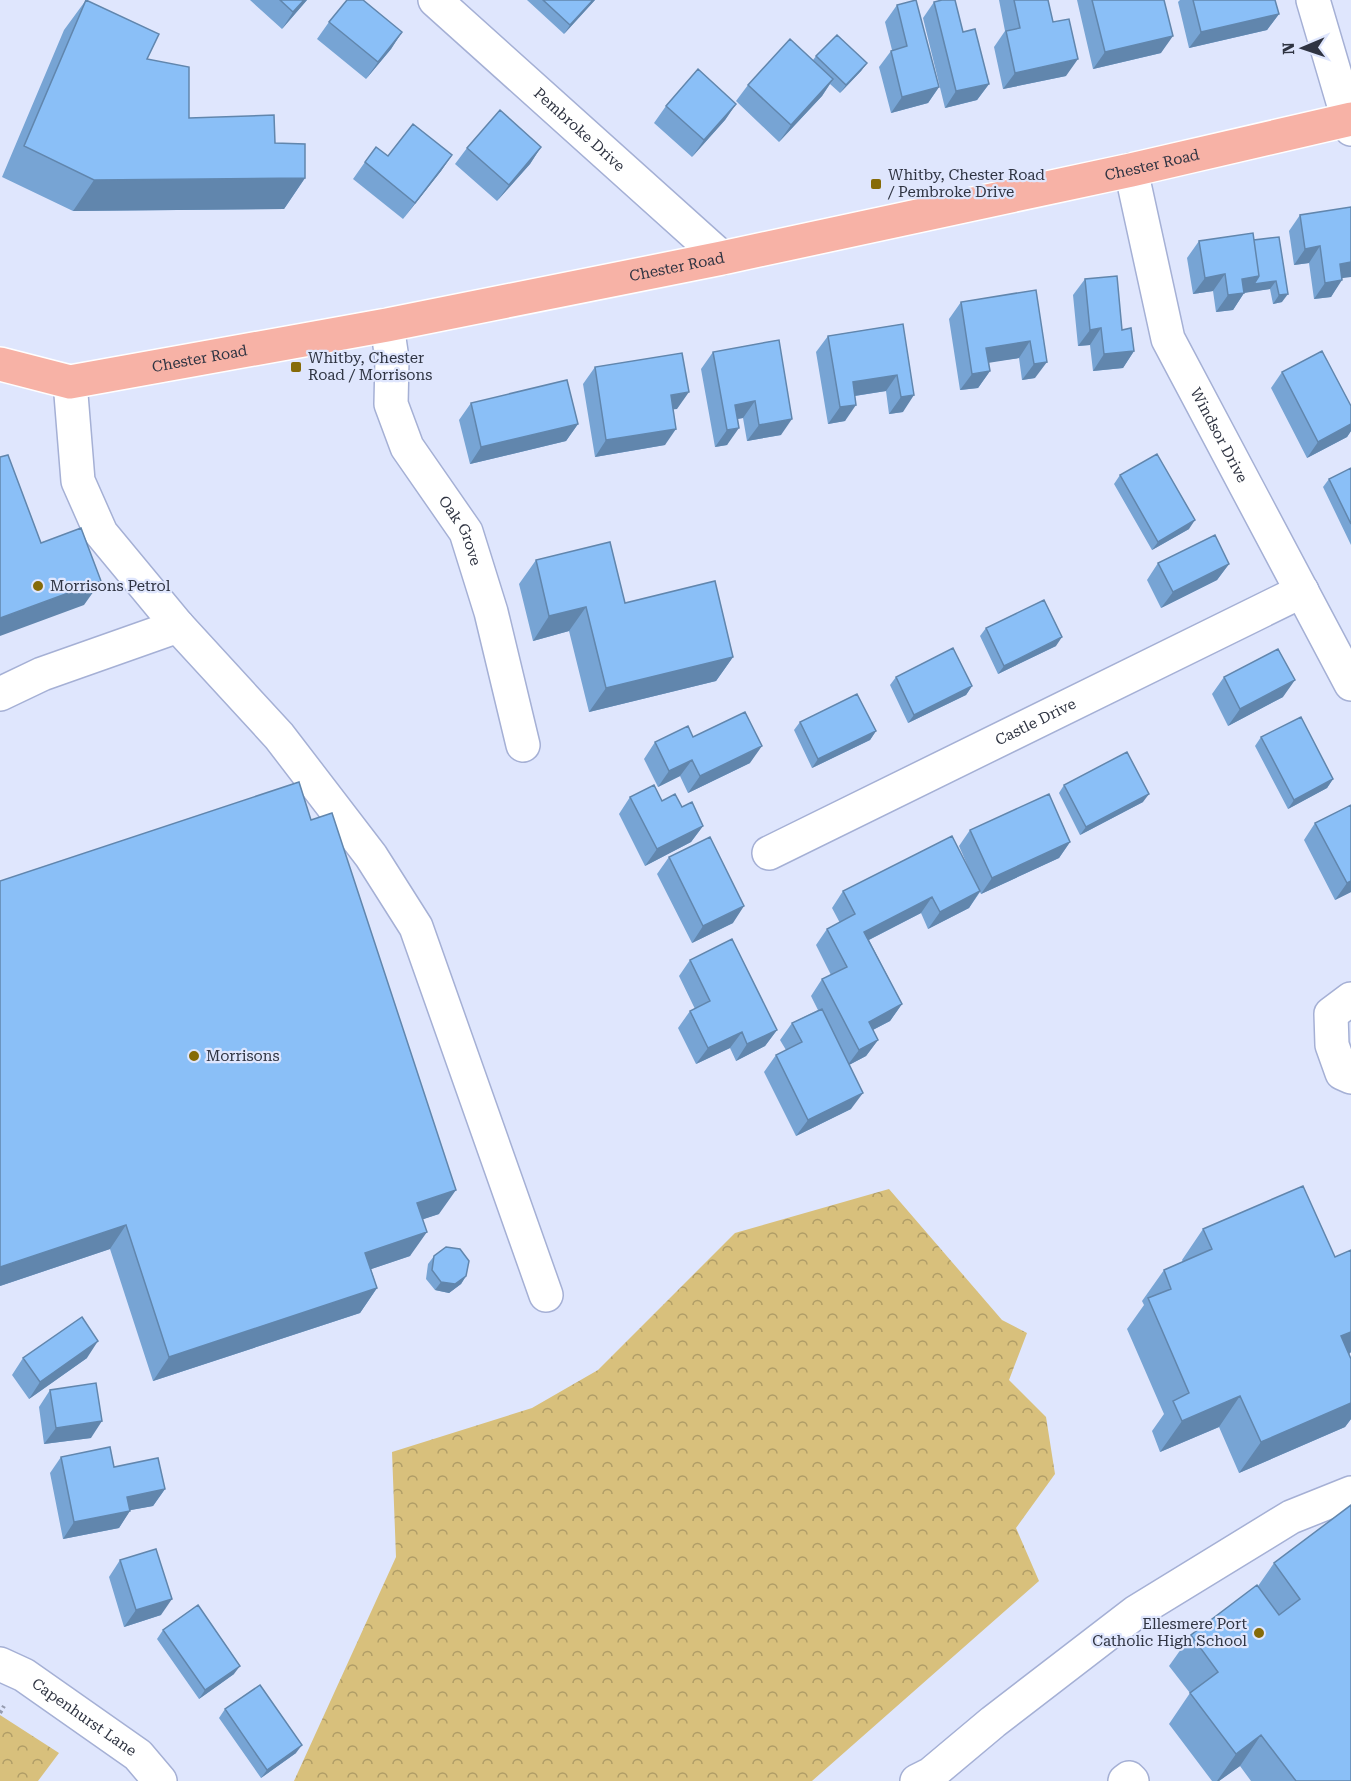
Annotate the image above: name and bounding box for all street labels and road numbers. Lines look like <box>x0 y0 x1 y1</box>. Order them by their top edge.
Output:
street label: Pembroke Drive <box>530 84 629 175</box>
street label: Chester Road <box>1103 145 1201 184</box>
street label: Chester Road <box>628 249 726 285</box>
street label: Chester Road <box>151 341 249 376</box>
street label: Windsor Drive <box>1187 385 1252 486</box>
street label: Oak Grove <box>435 492 485 568</box>
street label: Castle Drive <box>992 695 1079 749</box>
street label: Capenhurst Lane <box>28 1674 140 1760</box>

